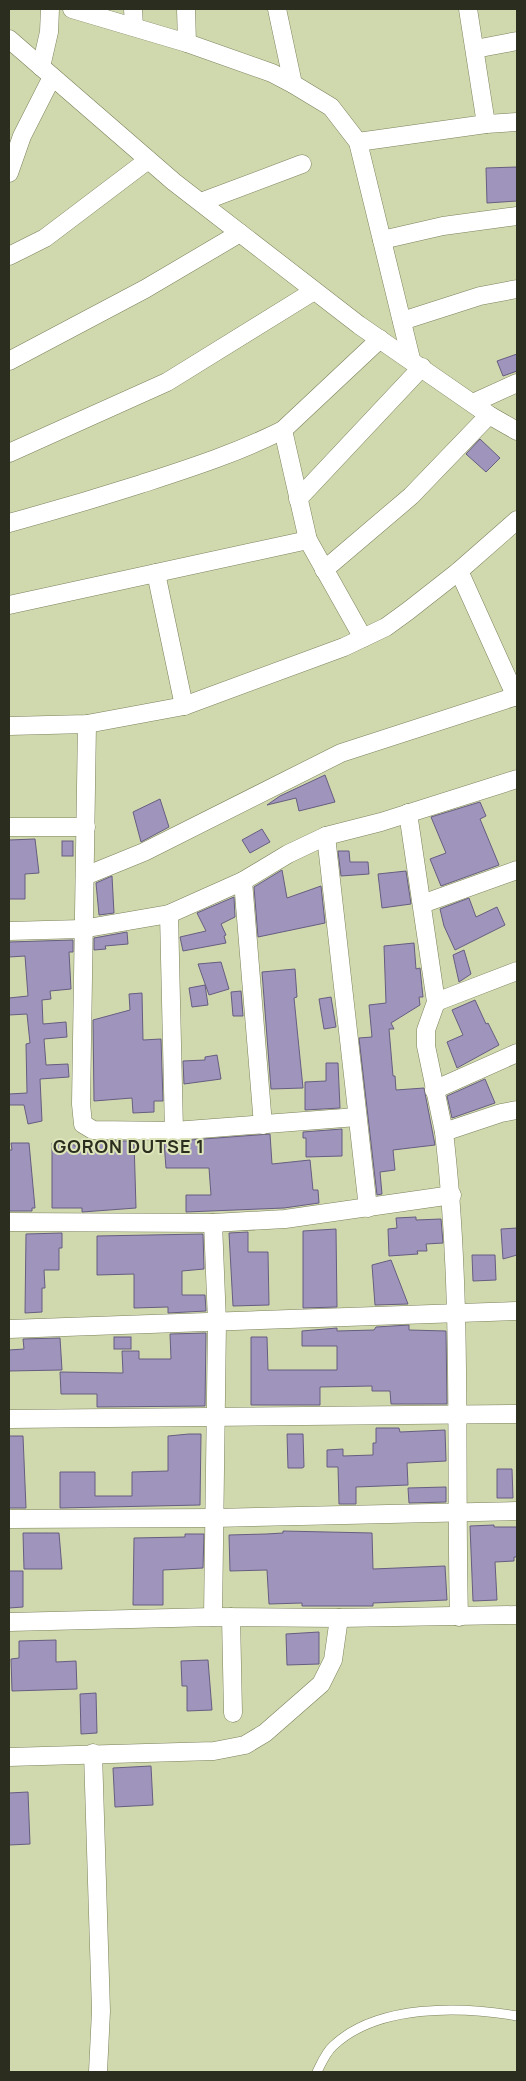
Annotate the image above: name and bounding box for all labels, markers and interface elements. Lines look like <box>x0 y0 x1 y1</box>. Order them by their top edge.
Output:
district label: GORON DUTSE 1 <box>53 1134 205 1158</box>

